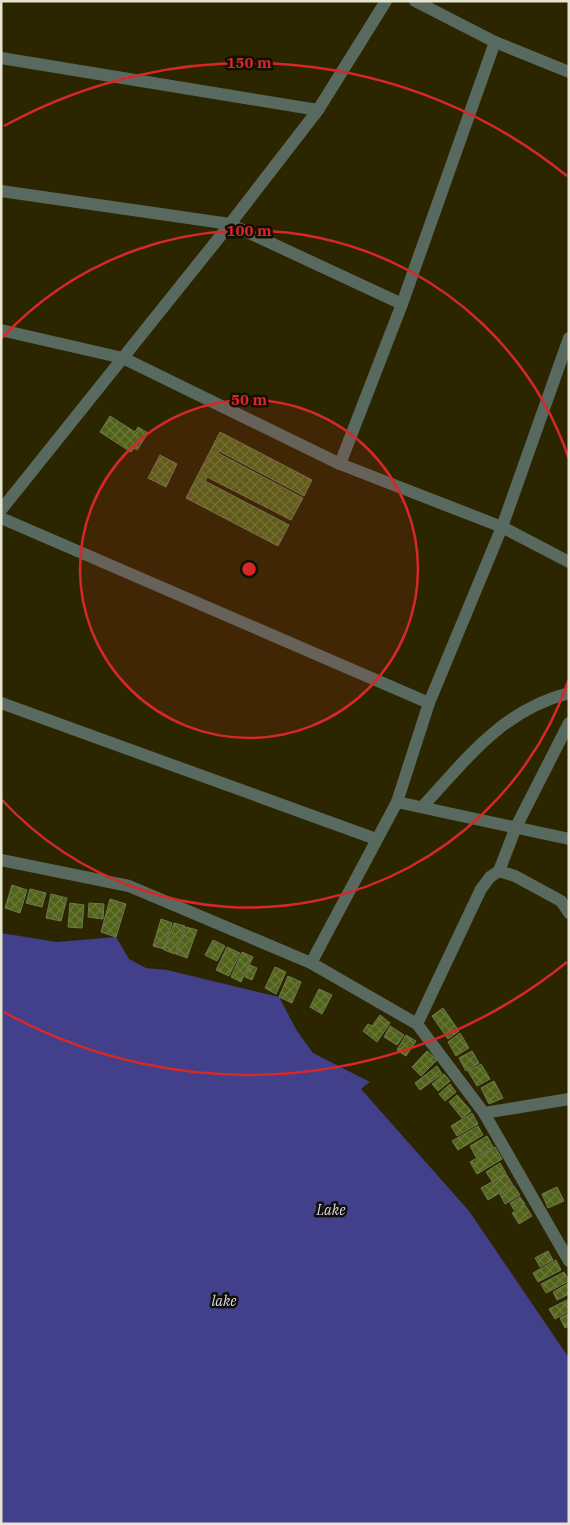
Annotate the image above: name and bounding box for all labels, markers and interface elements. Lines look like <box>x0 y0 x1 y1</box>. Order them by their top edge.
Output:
text: 150 m <box>226 53 272 72</box>
text: 100 m <box>226 221 272 240</box>
text: 50 m <box>231 390 267 409</box>
centre of rings <box>240 560 258 578</box>
water label: Lake <box>316 1201 346 1219</box>
water label: lake <box>211 1292 237 1310</box>

